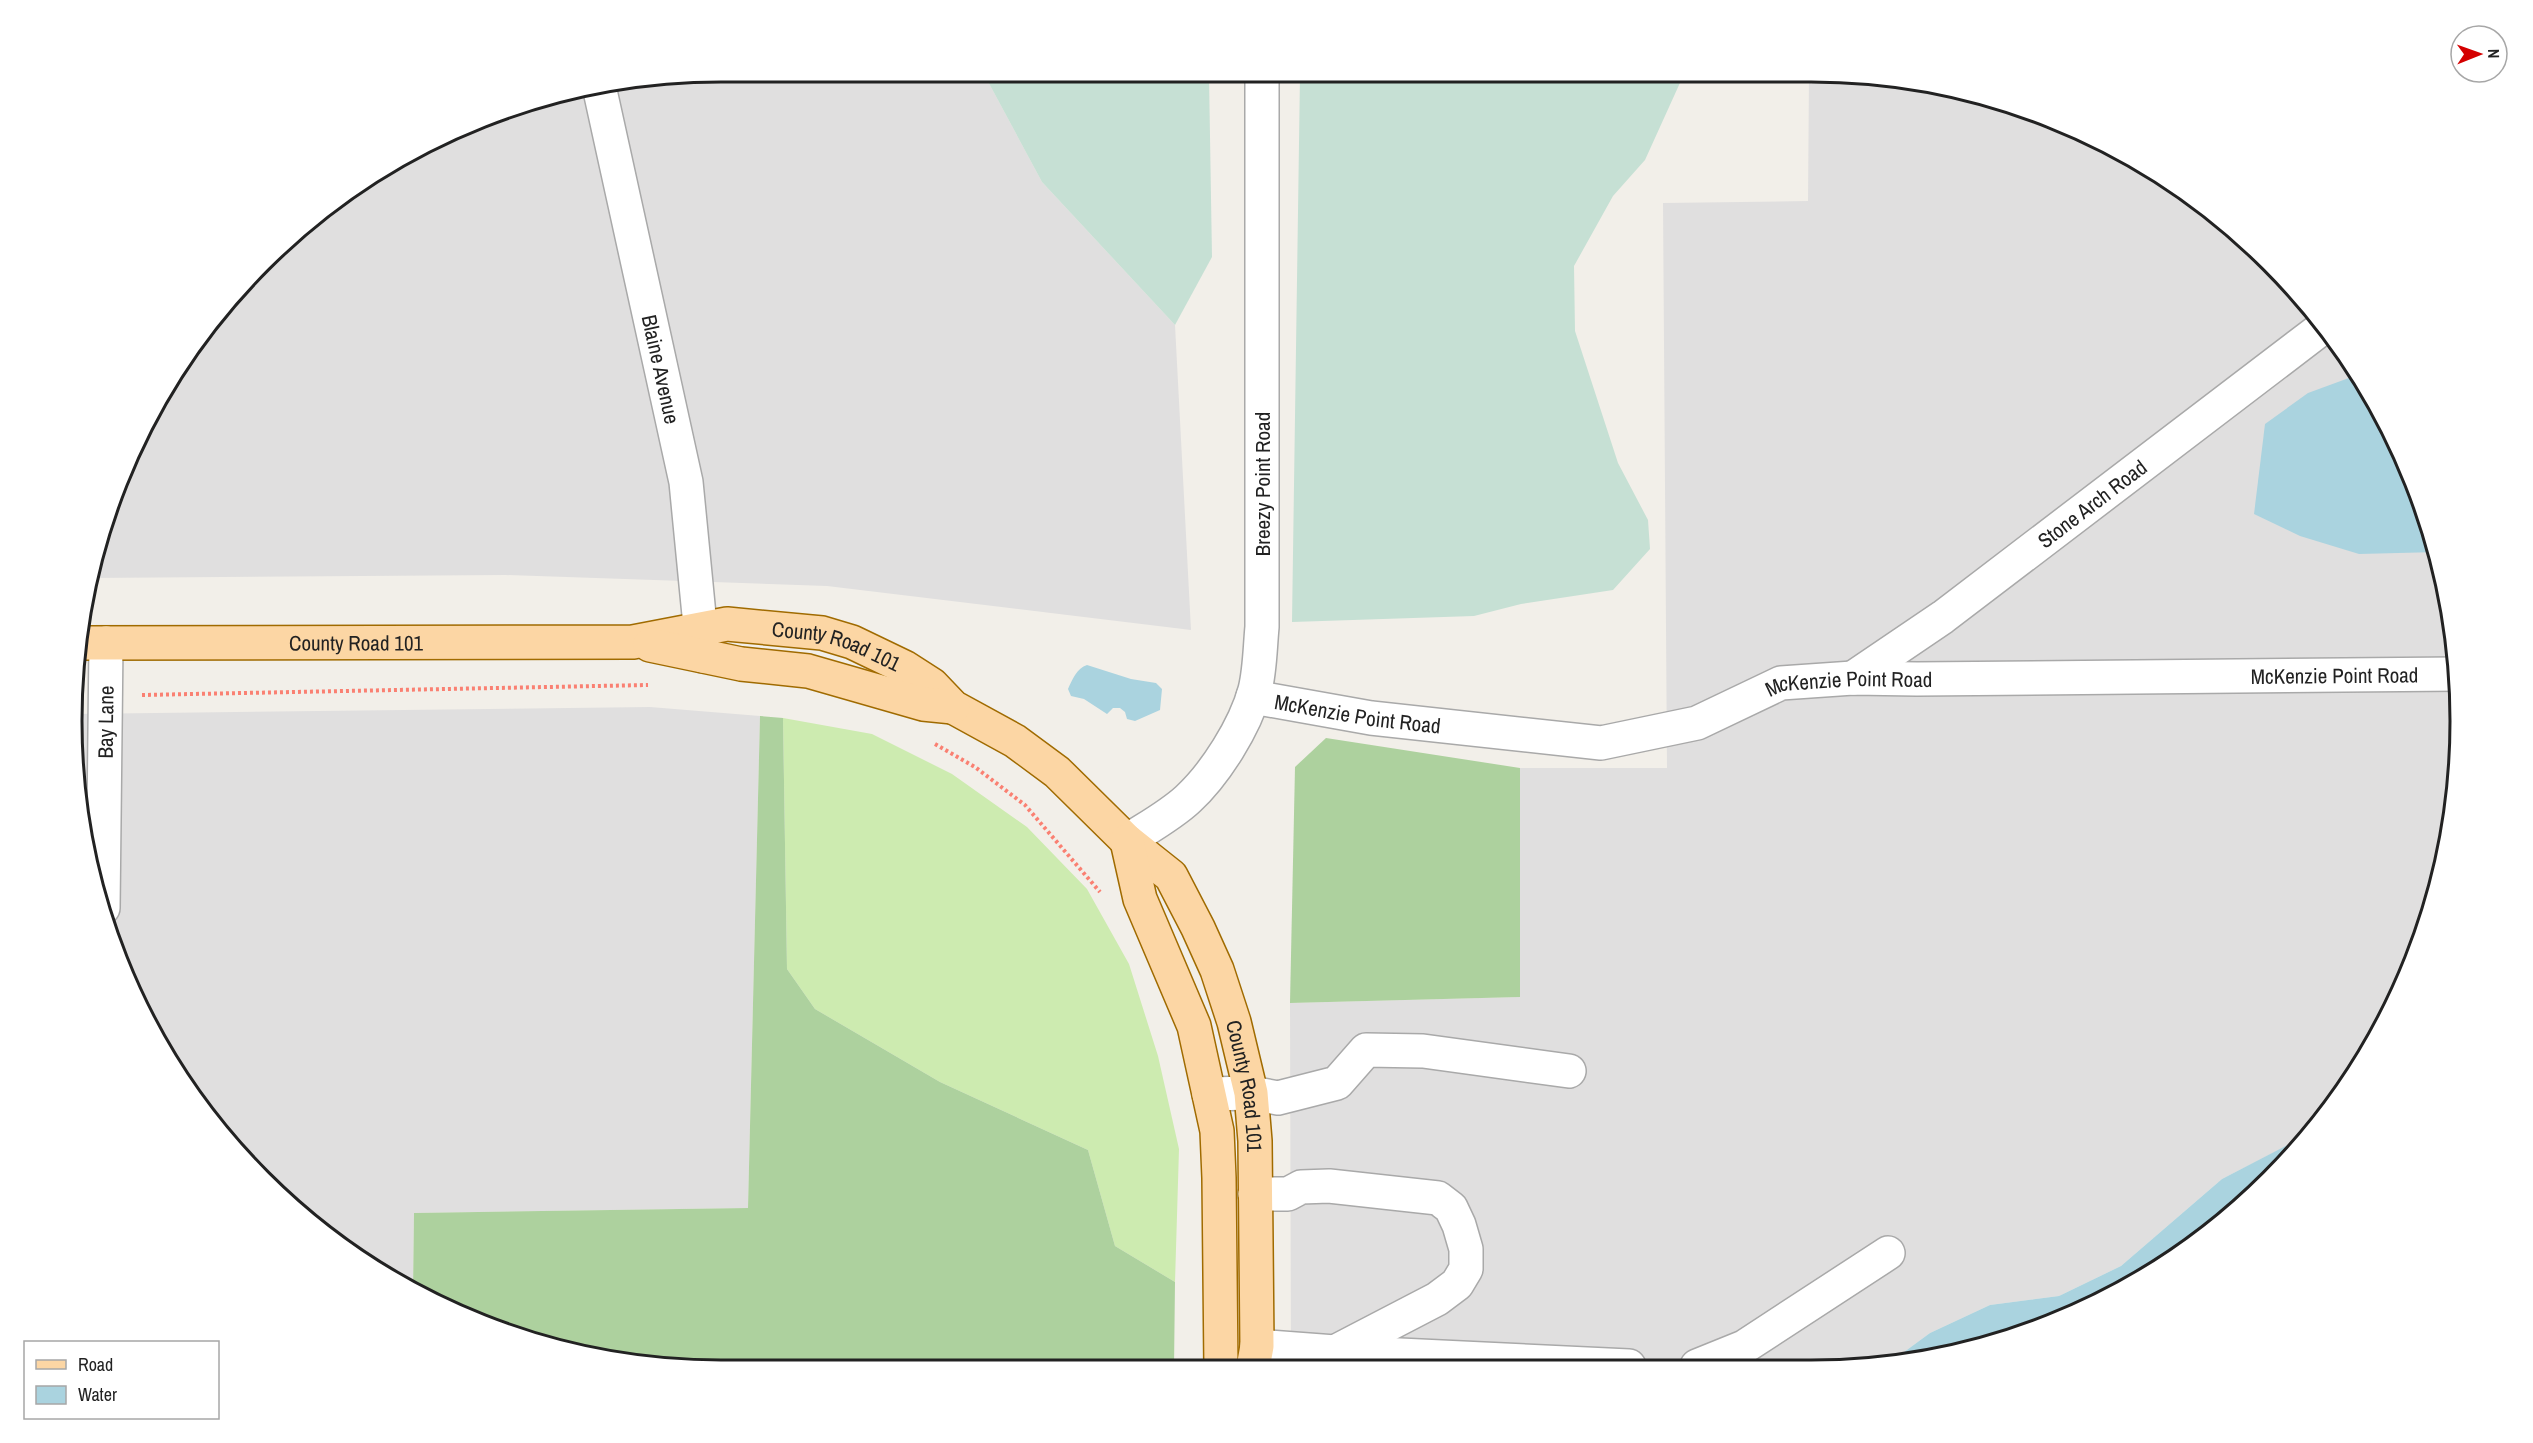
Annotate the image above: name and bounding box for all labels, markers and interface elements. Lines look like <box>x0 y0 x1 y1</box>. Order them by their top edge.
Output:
north arrow <box>2449 24 2509 84</box>
text: N <box>2483 49 2505 59</box>
street label: Blaine Avenue <box>635 312 687 426</box>
street label: Breezy Point Road <box>1248 412 1277 556</box>
street label: Stone Arch Road <box>2031 452 2153 554</box>
street label: County Road 101 <box>771 614 906 678</box>
street label: County Road 101 <box>289 628 423 657</box>
street label: McKenzie Point Road <box>2251 660 2418 690</box>
street label: McKenzie Point Road <box>1760 663 1932 703</box>
street label: Bay Lane <box>90 685 120 759</box>
street label: McKenzie Point Road <box>1272 687 1442 740</box>
street label: County Road 101 <box>1219 1017 1270 1153</box>
legend <box>24 1341 219 1419</box>
text: Road <box>78 1352 113 1377</box>
text: Water <box>78 1382 117 1407</box>

